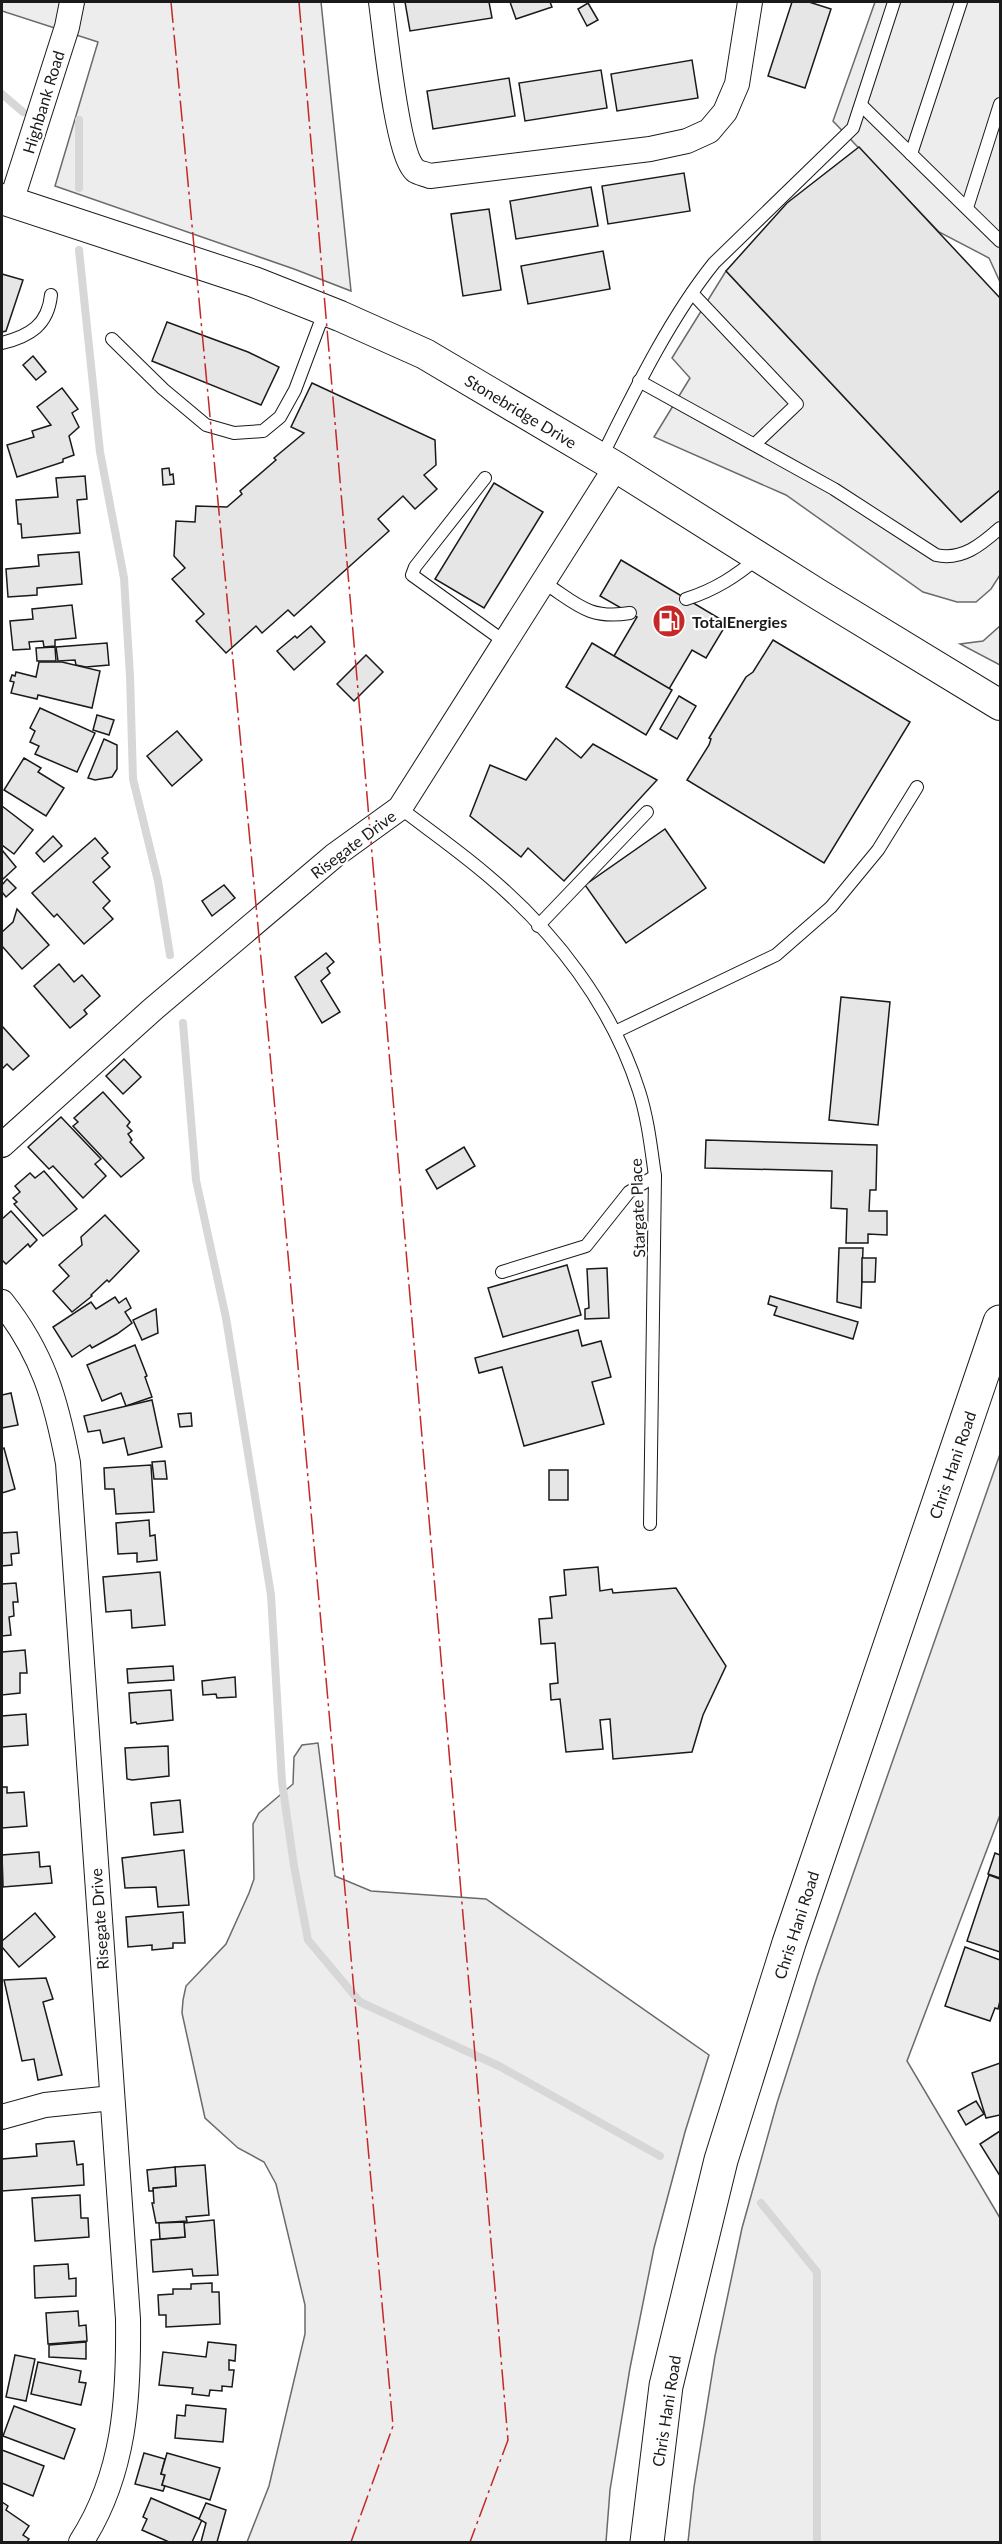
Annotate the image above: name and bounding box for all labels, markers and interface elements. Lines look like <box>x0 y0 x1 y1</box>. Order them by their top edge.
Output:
street label: Highbank Road <box>18 48 68 156</box>
street label: Stonebridge Drive <box>462 370 580 452</box>
fuel station icon: TotalEnergies <box>651 603 687 639</box>
place label: TotalEnergies <box>692 612 787 631</box>
street label: Risegate Drive <box>307 806 399 882</box>
street label: Stargate Place <box>626 1158 648 1258</box>
street label: Chris Hani Road <box>925 1409 979 1521</box>
street label: Risegate Drive <box>86 1868 112 1970</box>
street label: Chris Hani Road <box>770 1869 822 1981</box>
street label: Chris Hani Road <box>648 2354 684 2468</box>

